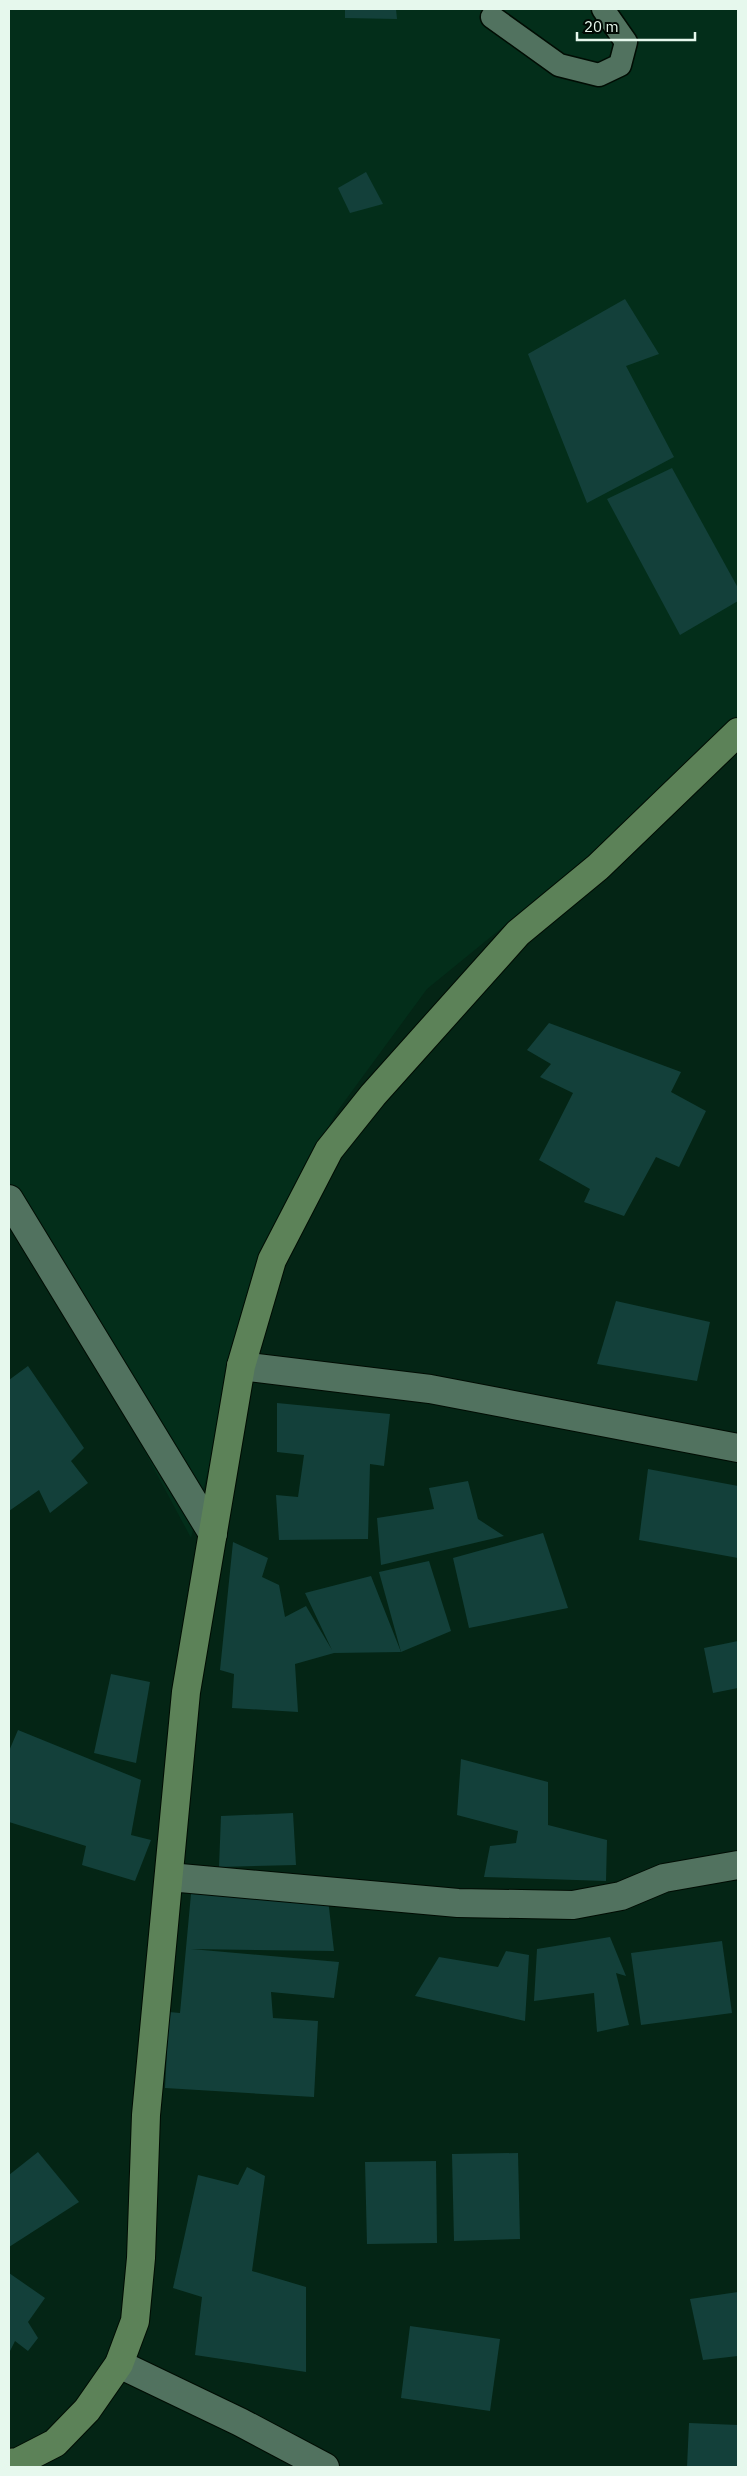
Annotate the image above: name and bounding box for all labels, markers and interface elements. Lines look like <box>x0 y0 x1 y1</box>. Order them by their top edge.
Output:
scale bar <box>577 10 694 42</box>
text: 20 m <box>584 17 619 36</box>

